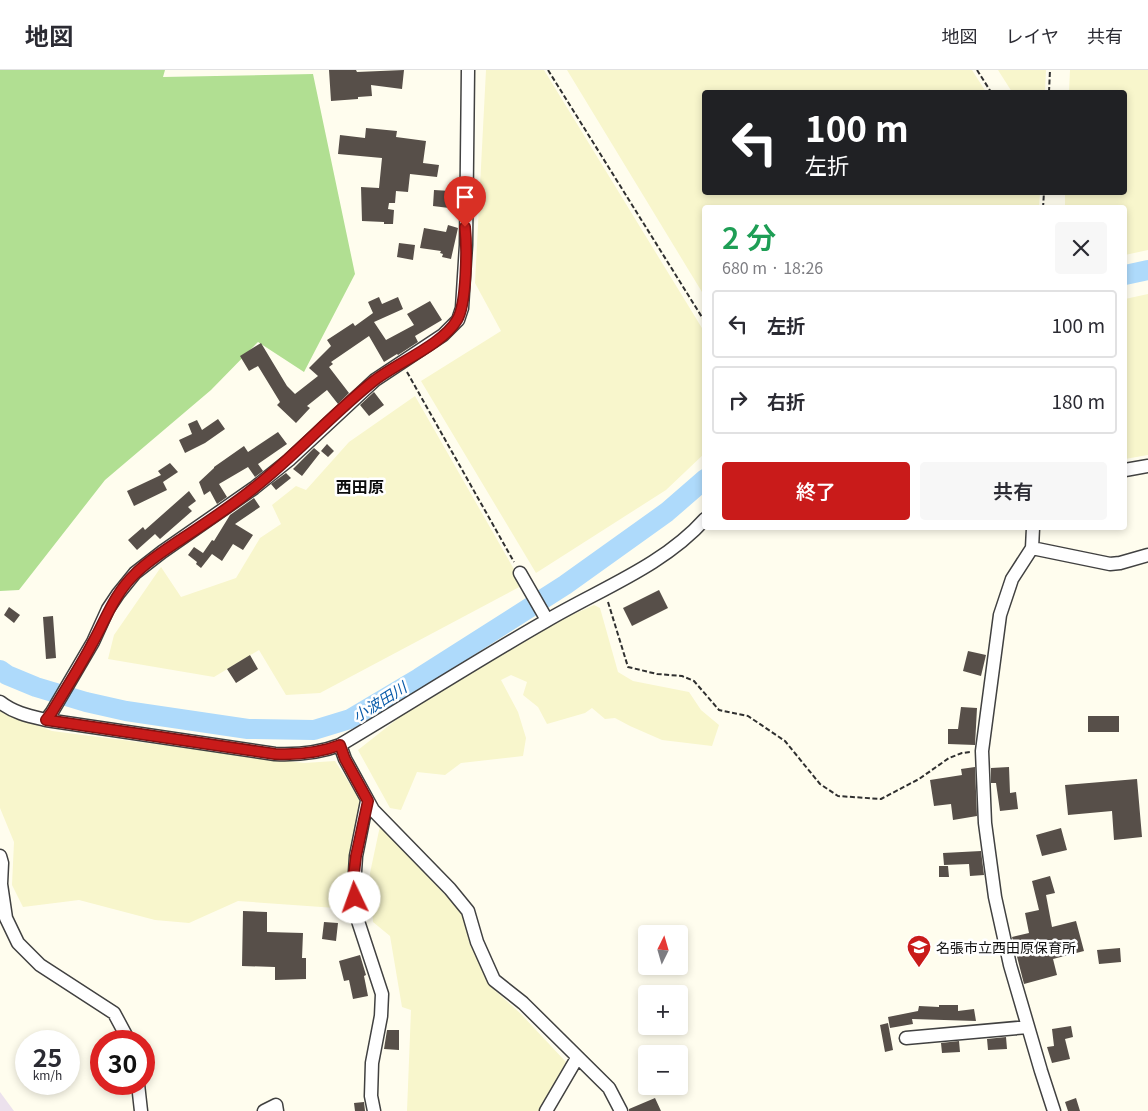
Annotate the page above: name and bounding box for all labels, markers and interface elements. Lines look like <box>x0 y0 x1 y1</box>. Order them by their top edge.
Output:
text: 地図 <box>25 17 73 52</box>
text: 地図 <box>942 22 978 48</box>
text: レイヤ <box>1006 22 1059 48</box>
text: 共有 <box>1087 22 1123 48</box>
text: 100 m <box>805 101 909 152</box>
icon: left <box>722 110 787 175</box>
text: 左折 <box>805 148 849 180</box>
pin <box>444 176 486 227</box>
icon: arrive <box>451 183 479 211</box>
text: 2 分 <box>722 214 776 258</box>
button: close <box>1055 222 1107 274</box>
text: 680 m · 18:26 <box>722 255 823 279</box>
icon: left <box>724 310 752 338</box>
text: 左折 <box>767 311 805 338</box>
text: 100 m <box>1052 311 1105 338</box>
icon: right <box>724 386 752 414</box>
text: 右折 <box>767 387 805 414</box>
text: 180 m <box>1052 387 1105 414</box>
button: 終了 <box>722 462 910 520</box>
button: 共有 <box>920 462 1107 520</box>
district label: 西田原 <box>336 474 384 498</box>
water label: 小波田川 <box>348 675 412 726</box>
position arrow <box>328 871 380 923</box>
north arrow <box>638 925 688 975</box>
map controls <box>638 925 688 1095</box>
school or university icon: 名張市立西田原保育所 <box>906 934 932 968</box>
place label: 名張市立西田原保育所 <box>936 937 1076 957</box>
button: + <box>638 985 688 1035</box>
speed limit sign: 30 <box>90 1030 155 1095</box>
text: 25 <box>33 1038 62 1074</box>
button: − <box>638 1045 688 1095</box>
text: km/h <box>33 1066 62 1083</box>

